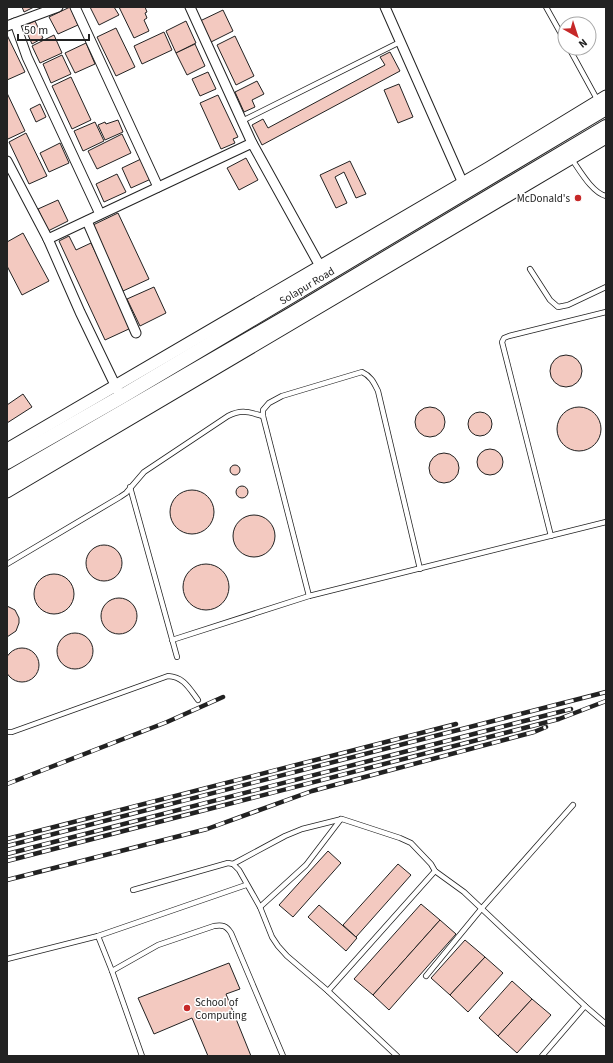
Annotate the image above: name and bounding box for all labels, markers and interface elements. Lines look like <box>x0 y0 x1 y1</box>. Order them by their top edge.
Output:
scale bar <box>18 16 89 42</box>
north arrow <box>557 16 597 56</box>
text: 50 m <box>24 22 48 39</box>
text: N <box>575 35 591 52</box>
place label: McDonald's <box>517 191 570 206</box>
marker: McDonald's <box>573 193 583 203</box>
street label: Solapur Road <box>277 264 337 308</box>
place label: School of Computing <box>195 995 247 1023</box>
marker: School of Computing <box>182 1003 192 1013</box>

